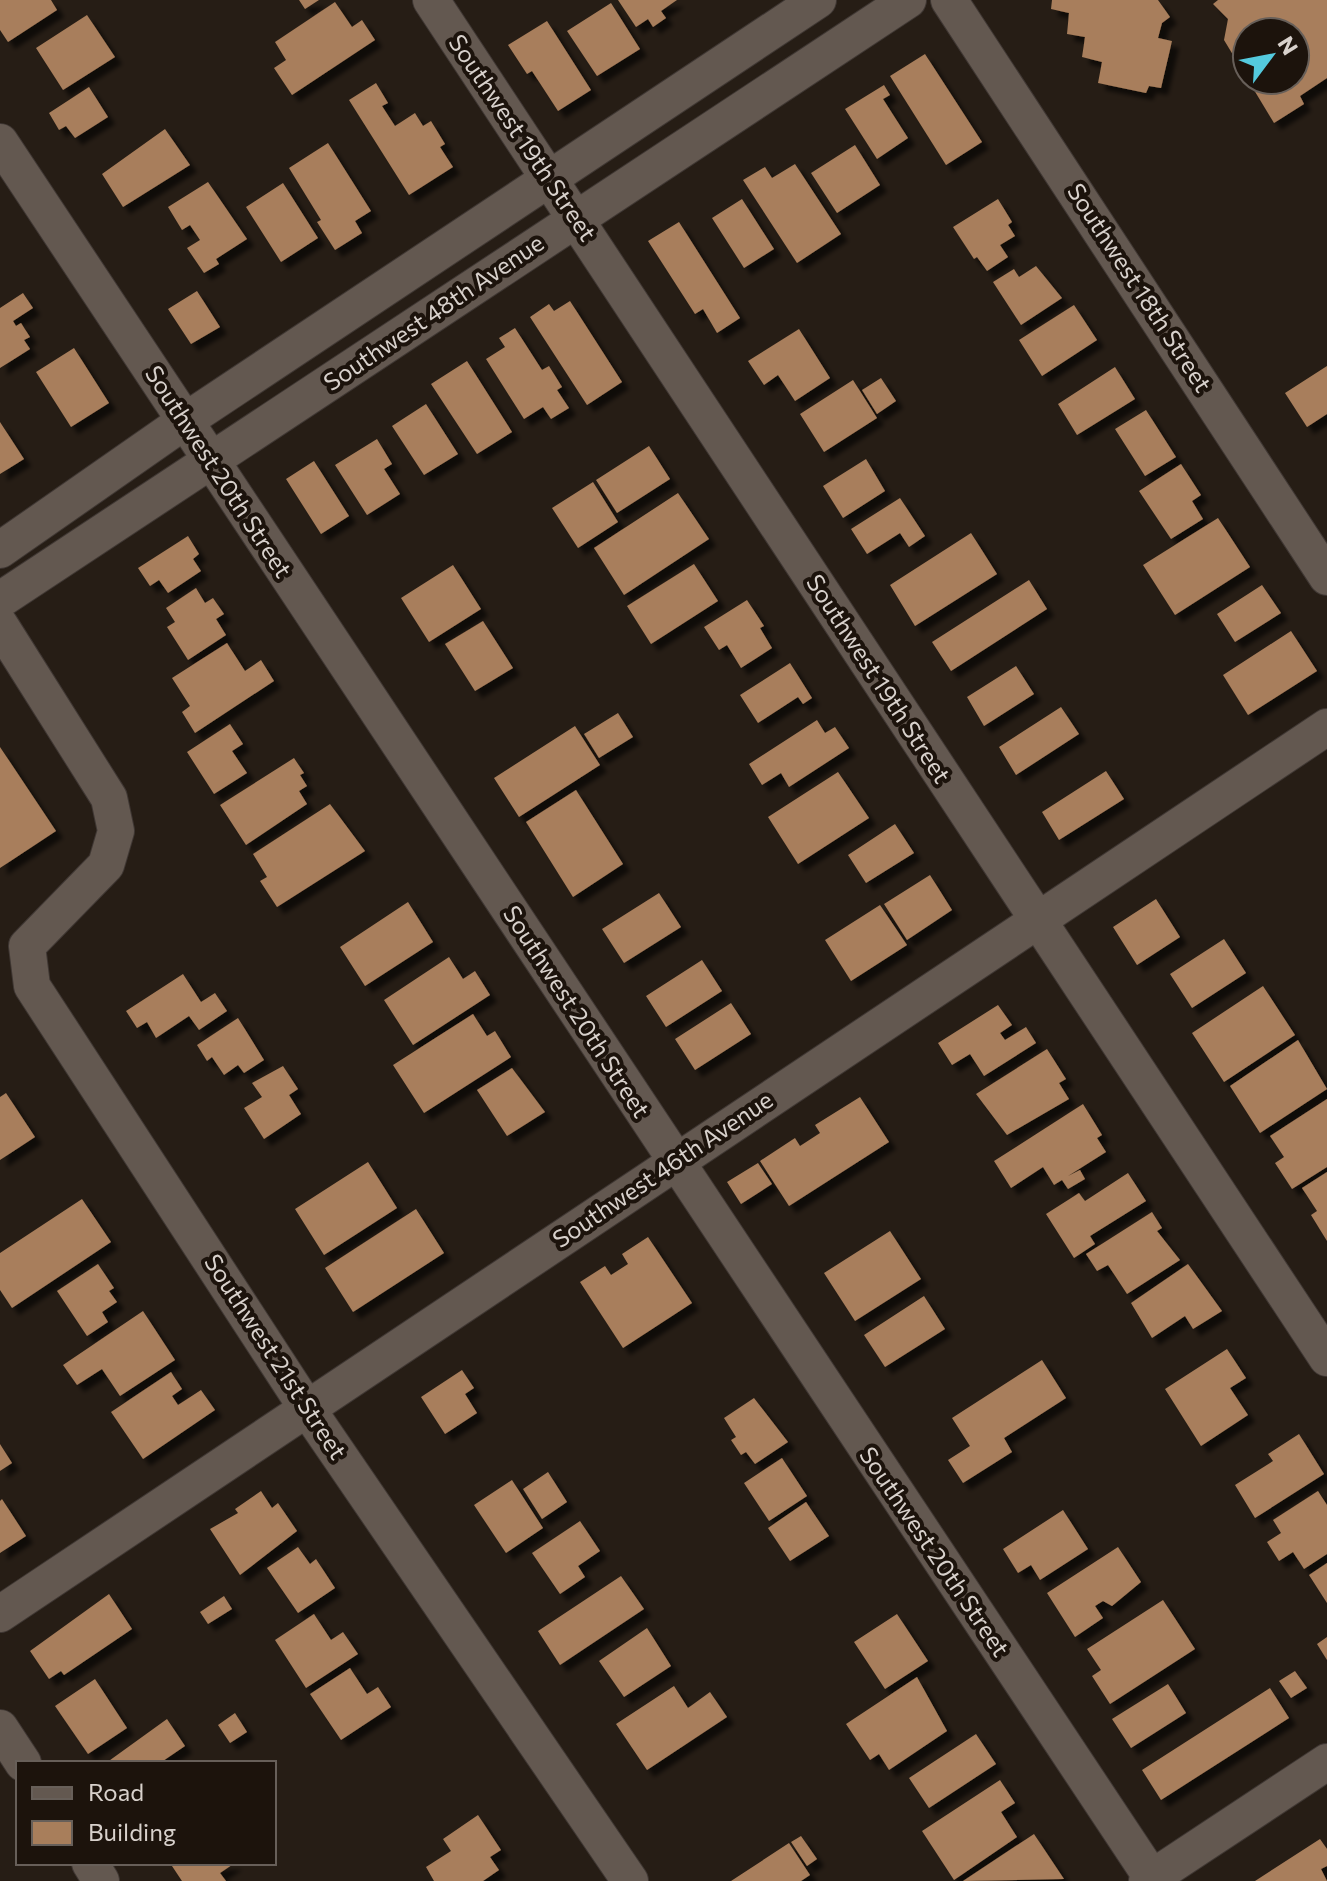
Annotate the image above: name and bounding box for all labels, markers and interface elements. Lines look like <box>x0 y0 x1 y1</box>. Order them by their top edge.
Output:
north arrow <box>1231 16 1311 96</box>
street label: Southwest 19th Street <box>443 28 603 246</box>
text: N <box>1273 31 1304 59</box>
street label: Southwest 18th Street <box>1062 177 1219 397</box>
street label: Southwest 48th Avenue <box>318 227 549 396</box>
street label: Southwest 20th Street <box>140 360 299 583</box>
street label: Southwest 19th Street <box>801 568 958 788</box>
street label: Southwest 20th Street <box>498 900 657 1123</box>
street label: Southwest 46th Avenue <box>547 1084 778 1253</box>
street label: Southwest 21st Street <box>199 1248 353 1464</box>
street label: Southwest 20th Street <box>854 1441 1016 1662</box>
legend <box>16 1761 276 1865</box>
text: Road <box>88 1777 144 1806</box>
text: Building <box>88 1817 176 1846</box>

